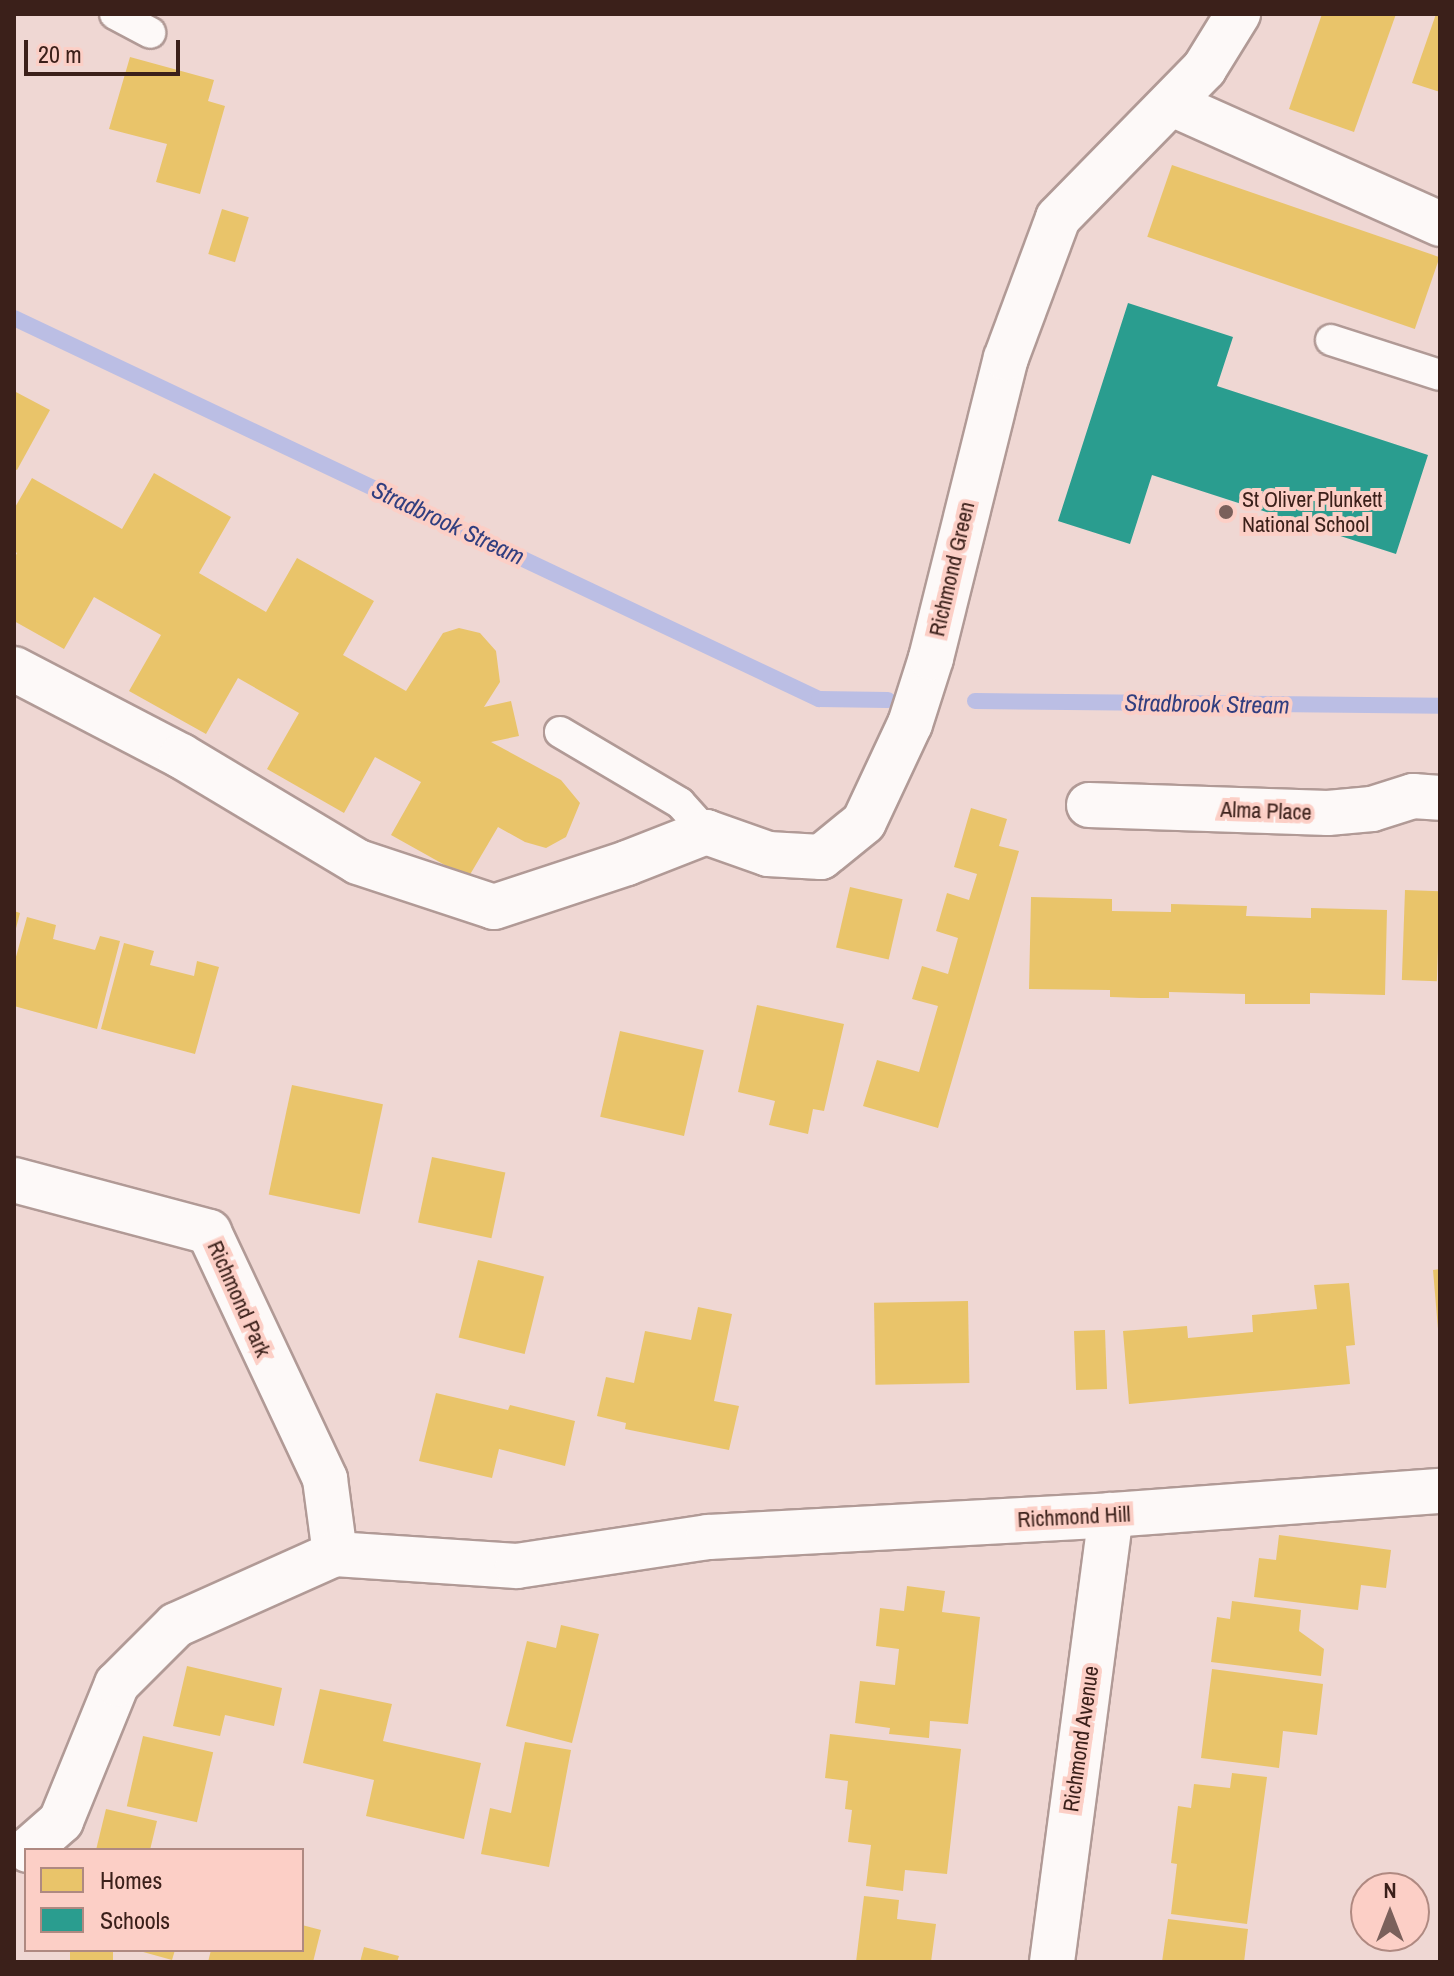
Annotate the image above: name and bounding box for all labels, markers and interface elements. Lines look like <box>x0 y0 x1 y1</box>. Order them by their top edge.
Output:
scale bar <box>28 24 184 74</box>
text: 20 m <box>38 38 82 70</box>
water label: Stradbrook Stream <box>367 475 529 571</box>
place label: St Oliver Plunkett National School <box>1242 486 1382 538</box>
street label: Richmond Green <box>924 499 980 639</box>
marker: St Oliver Plunkett National School <box>1217 503 1235 521</box>
water label: Stradbrook Stream <box>1124 688 1290 720</box>
street label: Alma Place <box>1220 796 1312 826</box>
street label: Richmond Park <box>202 1237 276 1361</box>
street label: Richmond Hill <box>1017 1501 1131 1533</box>
street label: Richmond Avenue <box>1058 1664 1104 1814</box>
legend <box>24 1848 304 1952</box>
text: Homes <box>100 1864 162 1896</box>
north arrow <box>1350 1872 1430 1952</box>
text: N <box>1383 1875 1397 1905</box>
text: Schools <box>100 1904 170 1936</box>

